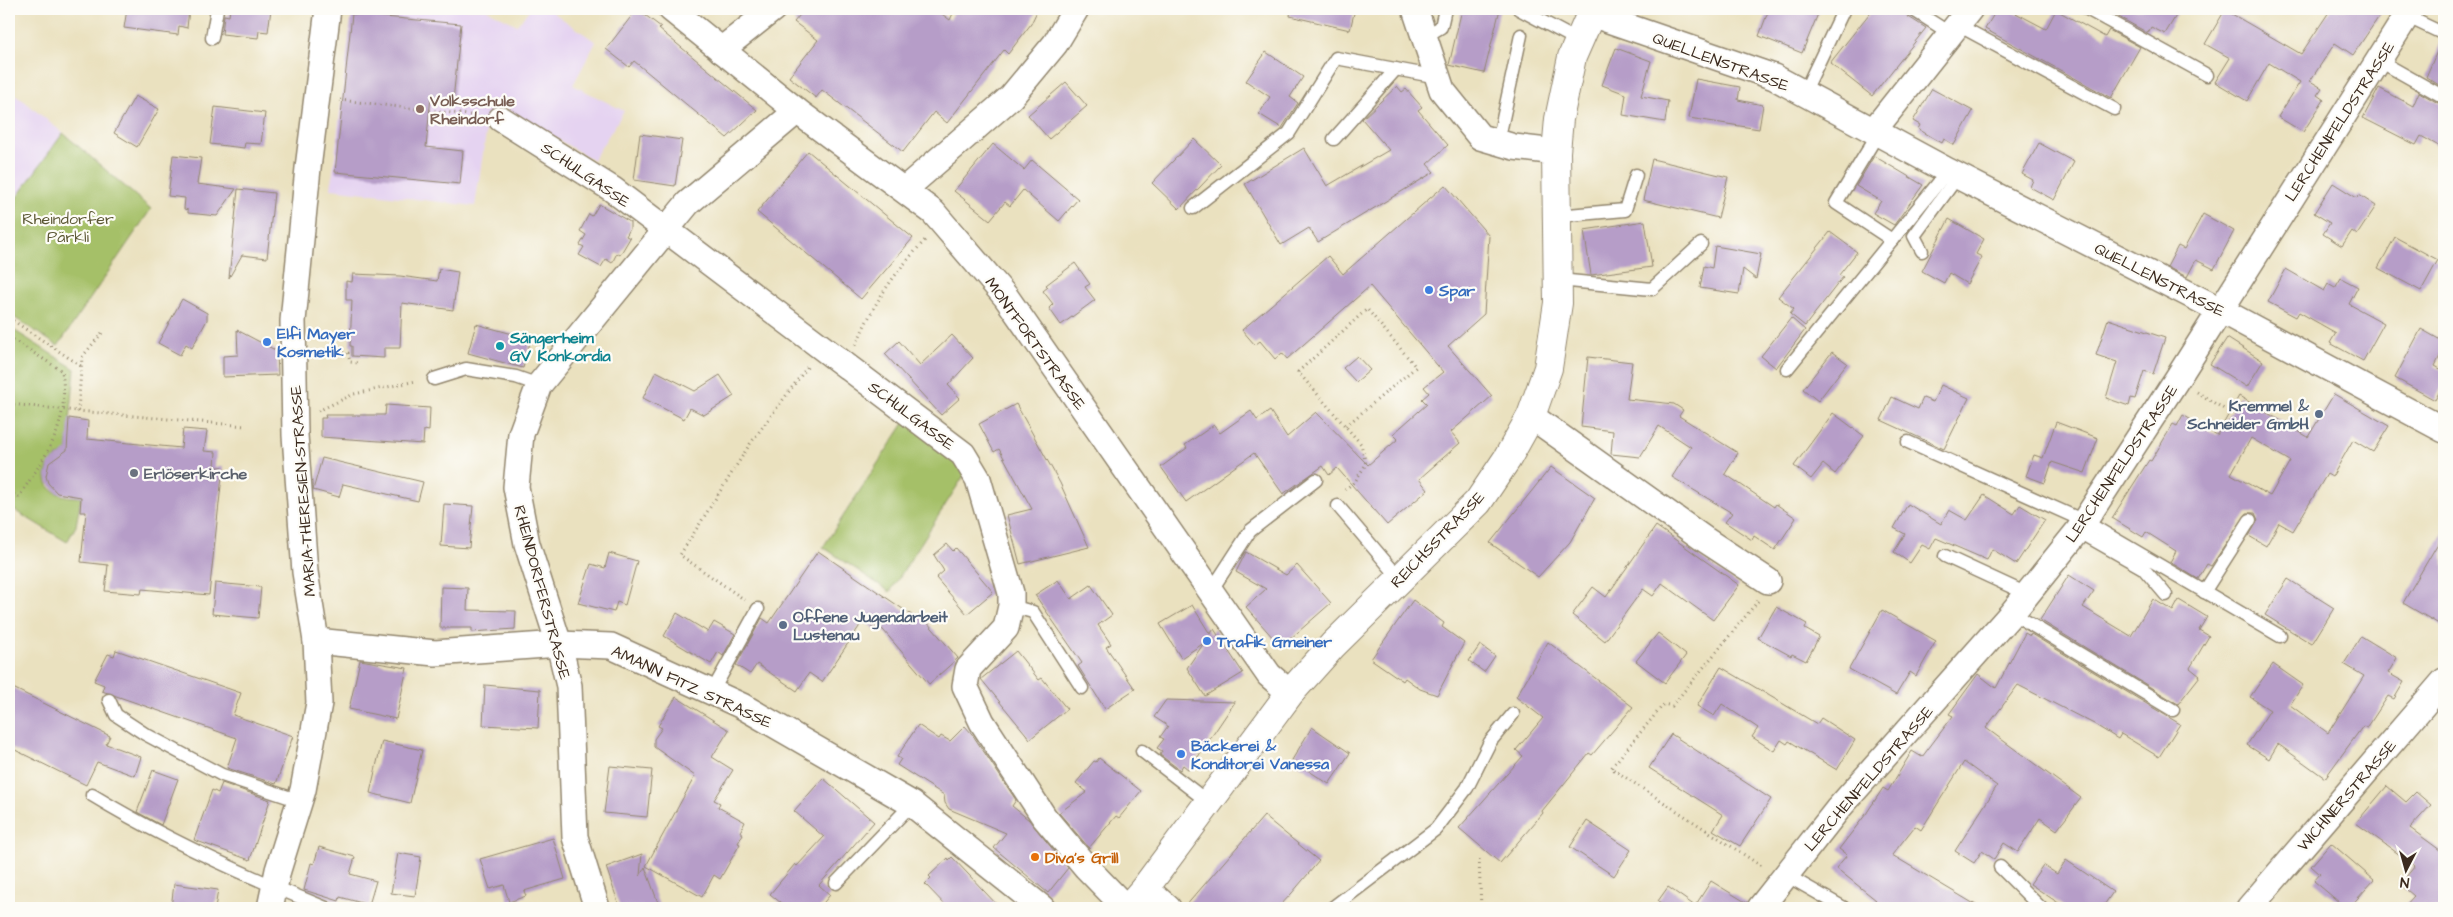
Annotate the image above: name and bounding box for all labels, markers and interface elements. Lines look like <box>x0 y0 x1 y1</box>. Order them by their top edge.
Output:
street label: QUELLENSTRASSE <box>1649 27 1792 97</box>
street label: LERCHENFELDSTRASSE <box>2280 37 2400 206</box>
place label: Volksschule Rheindorf <box>429 90 515 130</box>
marker: Volksschule Rheindorf <box>414 103 426 115</box>
street label: SCHULGASSE <box>537 137 635 213</box>
park label: Rheindorfer Pärkli <box>22 208 114 248</box>
street label: QUELLENSTRASSE <box>2091 238 2229 322</box>
street label: MONTFORTSTRASSE <box>980 273 1091 415</box>
place label: Spar <box>1438 280 1475 302</box>
marker: Spar <box>1423 284 1435 296</box>
place label: Elfi Mayer Kosmetik <box>277 323 355 363</box>
place label: Sängerheim GV Konkordia <box>509 327 611 367</box>
marker: Elfi Mayer Kosmetik <box>261 336 273 348</box>
marker: Sängerheim GV Konkordia <box>494 340 506 352</box>
street label: SCHULGASSE <box>864 376 959 456</box>
street label: LERCHENFELDSTRASSE <box>2061 380 2183 547</box>
street label: MARIA-THERESIEN-STRASSE <box>285 384 321 597</box>
place label: Kremmel & Schneider GmbH <box>2186 395 2310 435</box>
marker: Kremmel & Schneider GmbH <box>2313 408 2325 420</box>
place label: Erlöserkirche <box>144 463 247 485</box>
marker: Erlöserkirche <box>128 467 140 479</box>
street label: REICHSSTRASSE <box>1386 486 1490 593</box>
street label: RHEINDORFERSTRASSE <box>508 503 576 682</box>
place label: Offene Jugendarbeit Lustenau <box>793 606 948 646</box>
marker: Offene Jugendarbeit Lustenau <box>777 619 789 631</box>
place label: Trafik Gmeiner <box>1216 631 1332 653</box>
marker: Trafik Gmeiner <box>1201 635 1213 647</box>
street label: AMANN FITZ STRASSE <box>608 640 776 734</box>
street label: LERCHENFELDSTRASSE <box>1799 701 1939 856</box>
place label: Bäckerei & Konditorei Vanessa <box>1191 735 1330 775</box>
street label: WICHNERSTRASSE <box>2292 735 2402 856</box>
marker: Bäckerei & Konditorei Vanessa <box>1175 748 1187 760</box>
north arrow <box>2380 844 2430 894</box>
place label: Diva's Grill <box>1045 847 1119 869</box>
marker: Diva's Grill <box>1029 851 1041 863</box>
text: N <box>2399 872 2410 892</box>

